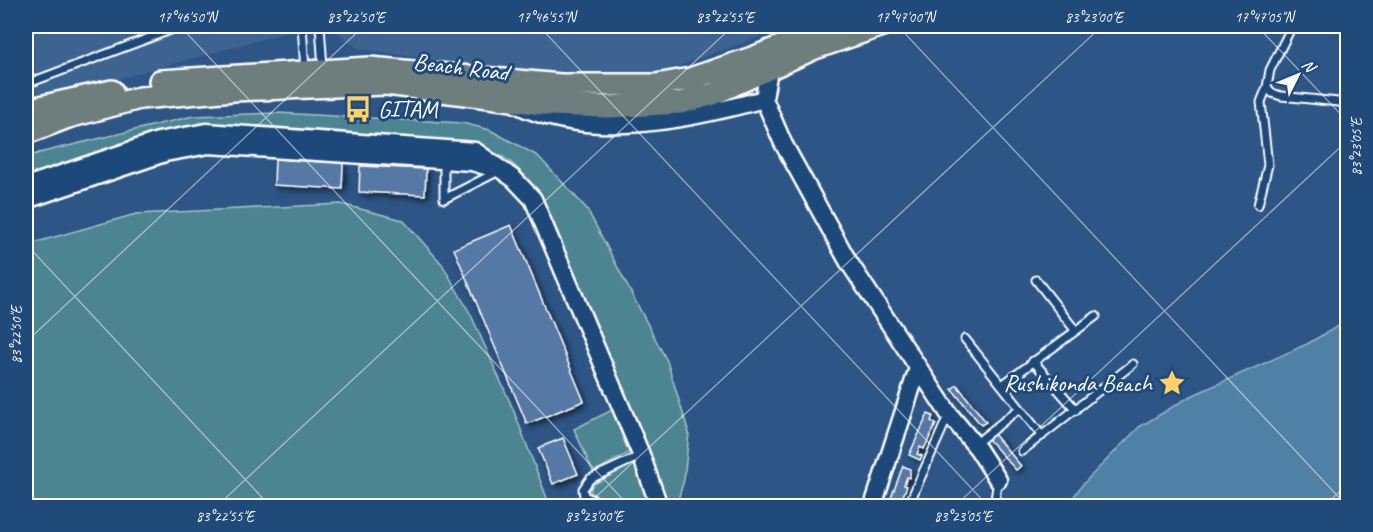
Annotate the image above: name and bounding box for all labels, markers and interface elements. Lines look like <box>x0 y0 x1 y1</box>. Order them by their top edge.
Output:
text: 17°46'50"N <box>157 8 220 27</box>
text: 83°22'50"E <box>327 8 387 27</box>
text: 17°46'55"N <box>516 8 579 27</box>
text: 83°22'55"E <box>696 8 756 27</box>
text: 17°47'00"N <box>875 8 938 27</box>
text: 83°23'00"E <box>1065 8 1125 27</box>
text: 17°47'05"N <box>1234 8 1297 27</box>
north arrow <box>1268 45 1328 105</box>
street label: Beach Road <box>412 46 514 88</box>
text: N <box>1298 55 1321 78</box>
bus stop icon: GITAM <box>343 94 373 124</box>
place label: GITAM <box>378 94 439 124</box>
text: 83°23'05"E <box>1347 116 1366 176</box>
text: 83°22'50"E <box>7 304 26 364</box>
place label: Rushikonda Beach <box>1003 368 1154 398</box>
place icon: Rushikonda Beach <box>1157 368 1187 398</box>
text: 83°22'55"E <box>196 507 256 526</box>
text: 83°23'00"E <box>565 507 625 526</box>
text: 83°23'05"E <box>934 507 994 526</box>

